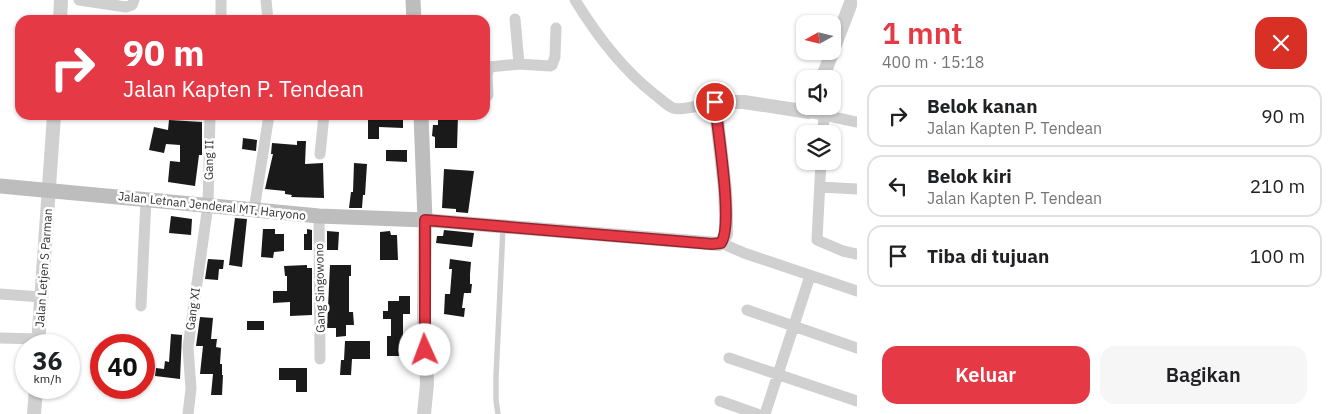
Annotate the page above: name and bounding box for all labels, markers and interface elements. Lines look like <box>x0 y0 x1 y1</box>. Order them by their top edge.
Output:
text: 1 mnt <box>882 13 963 52</box>
north arrow <box>796 15 841 60</box>
map controls <box>796 15 841 170</box>
button: close <box>1255 17 1307 69</box>
text: 90 m <box>123 30 205 76</box>
icon: right <box>40 35 105 100</box>
text: 400 m · 15:18 <box>882 52 984 72</box>
button: sound <box>796 70 841 115</box>
text: Jalan Kapten P. Tendean <box>123 74 364 103</box>
pin <box>694 81 736 123</box>
icon: arrive <box>701 88 729 116</box>
text: Belok kanan <box>927 94 1038 118</box>
icon: right <box>884 102 912 130</box>
text: 90 m <box>1261 104 1305 128</box>
text: Jalan Kapten P. Tendean <box>927 118 1102 138</box>
button: layers <box>796 125 841 170</box>
street label: Gang II <box>201 140 216 180</box>
text: Belok kiri <box>927 164 1012 188</box>
icon: left <box>884 172 912 200</box>
text: 210 m <box>1250 174 1305 198</box>
street label: Jalan Letnan Jenderal MT. Haryono <box>117 188 307 223</box>
text: Jalan Kapten P. Tendean <box>927 188 1102 208</box>
street label: Jalan Letjen S Parman <box>32 208 55 328</box>
icon: arrive <box>884 242 912 270</box>
street label: Gang Singowono <box>311 243 328 333</box>
text: Tiba di tujuan <box>927 244 1049 268</box>
text: 100 m <box>1250 244 1305 268</box>
street label: Gang XI <box>182 286 203 331</box>
position arrow <box>398 323 450 375</box>
speed limit sign: 40 <box>90 334 155 399</box>
text: 36 <box>32 344 63 377</box>
button: Keluar <box>882 346 1090 404</box>
button: Bagikan <box>1100 346 1307 404</box>
text: km/h <box>33 371 62 386</box>

